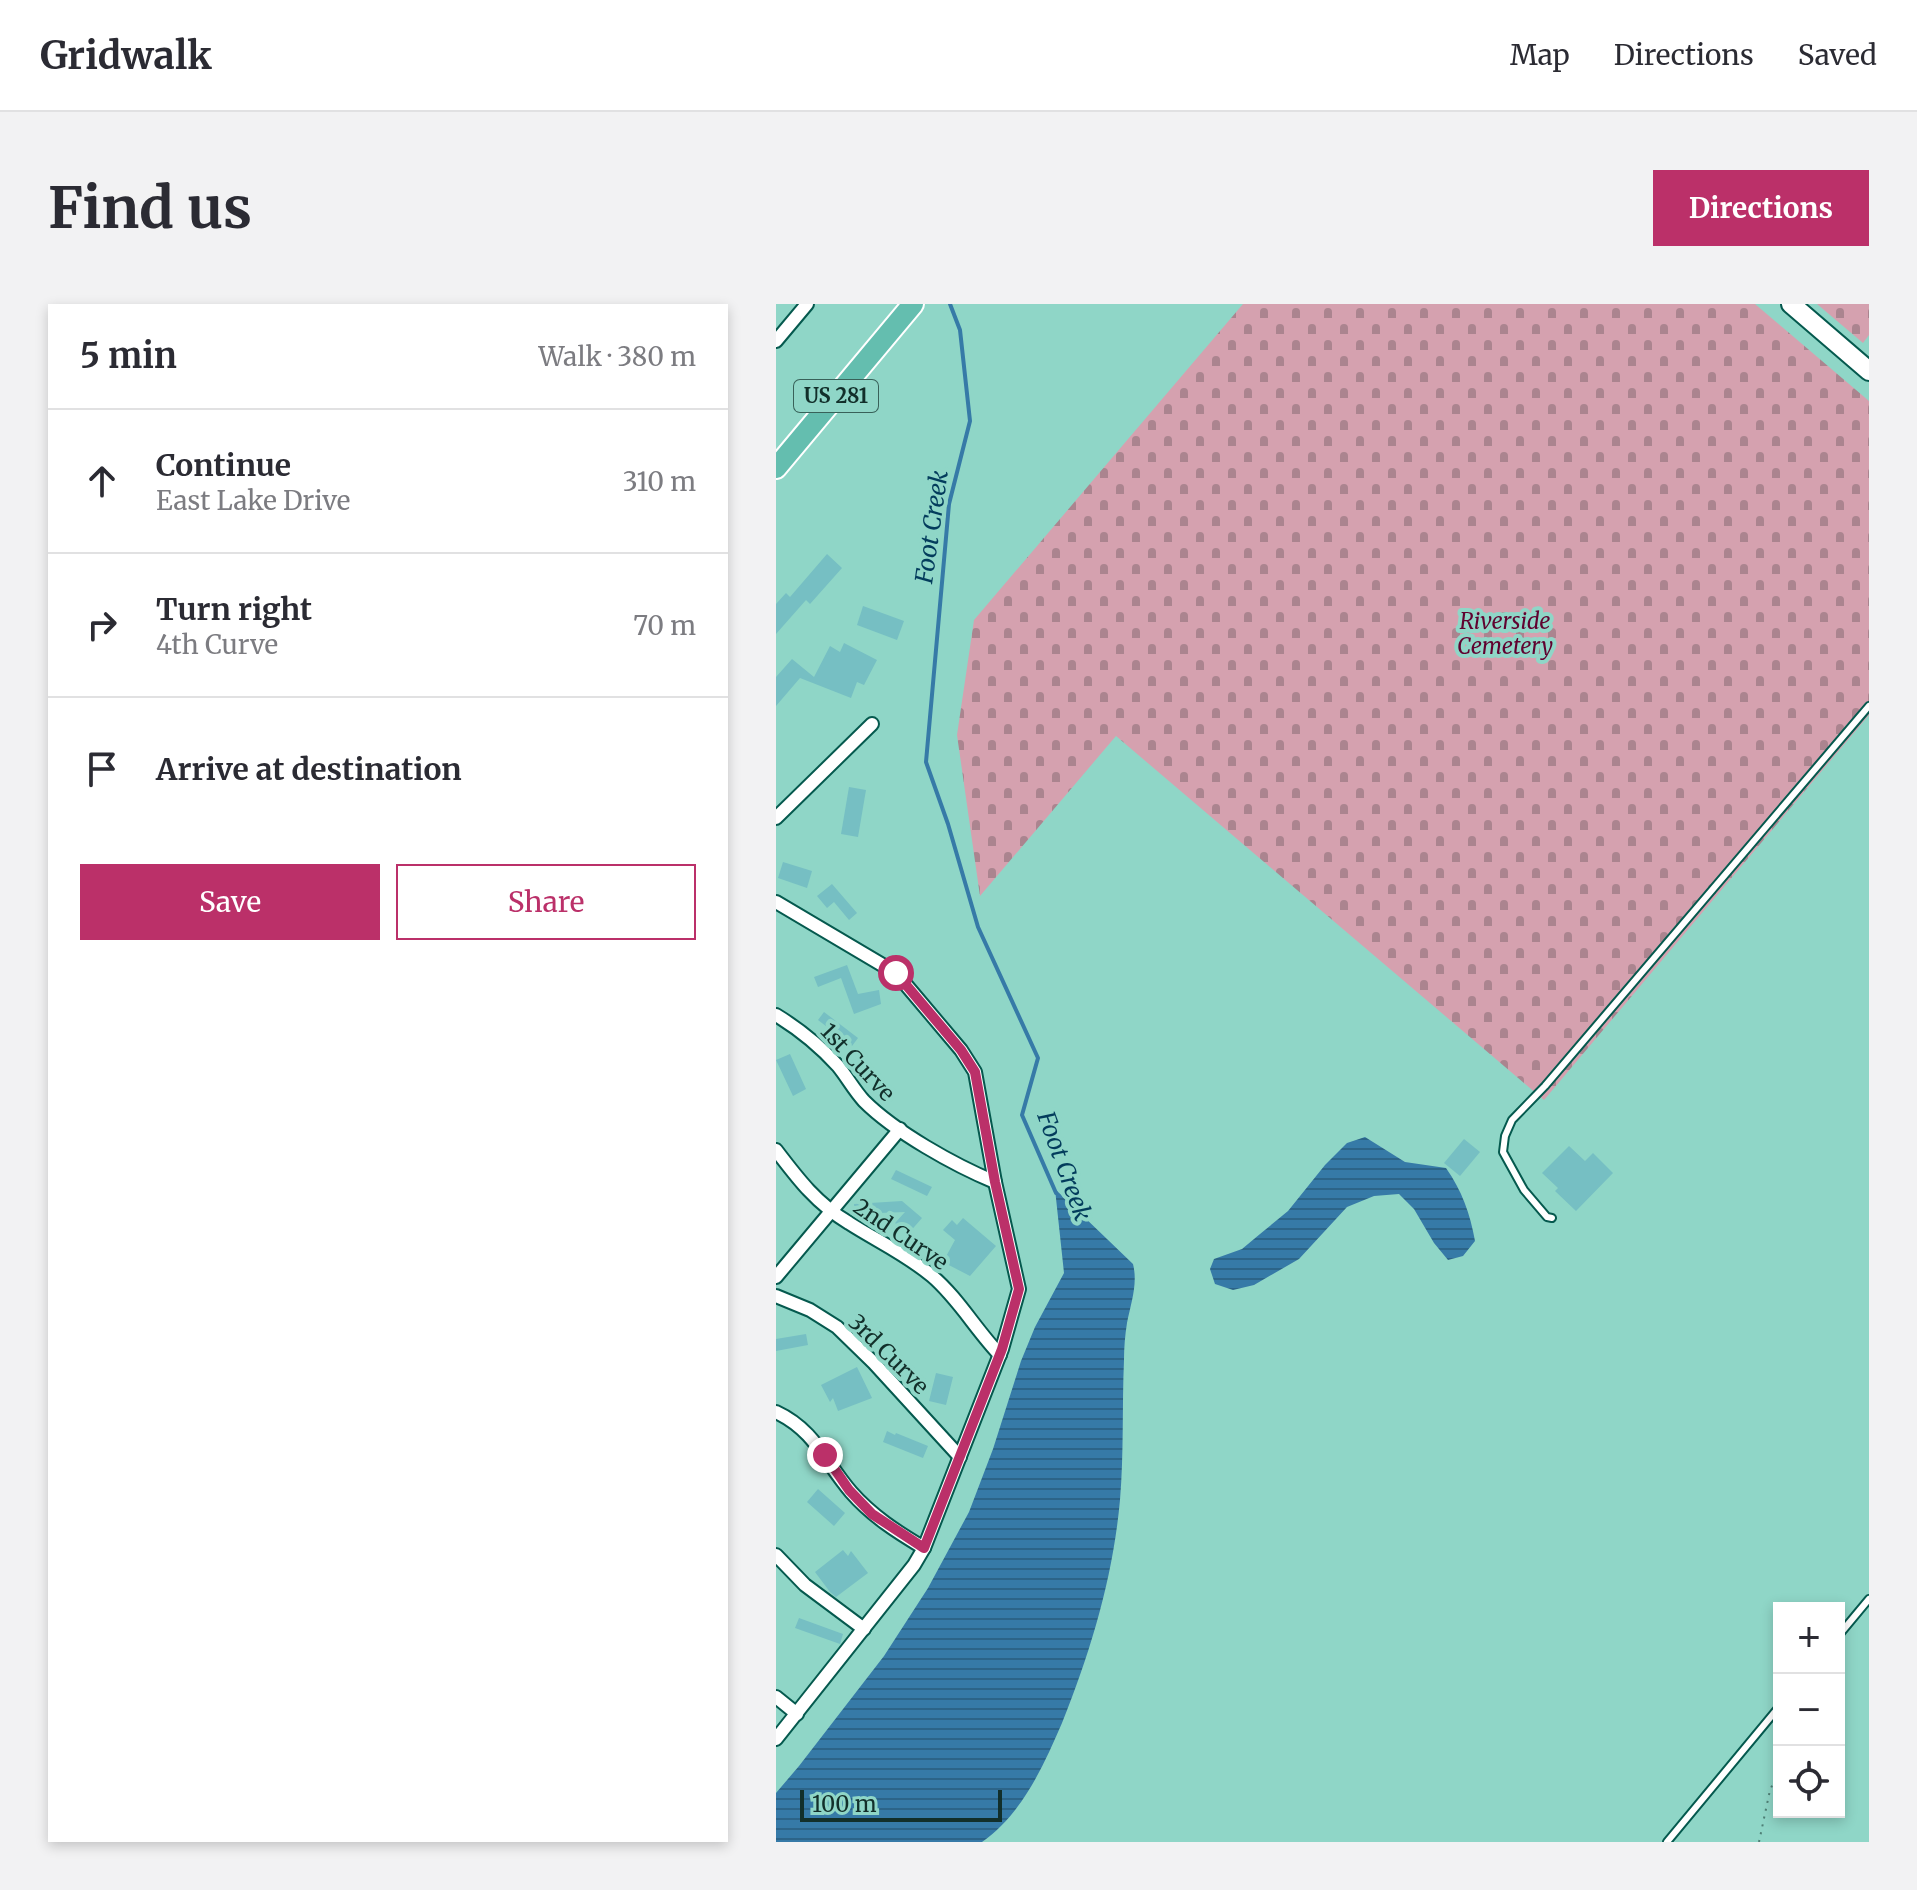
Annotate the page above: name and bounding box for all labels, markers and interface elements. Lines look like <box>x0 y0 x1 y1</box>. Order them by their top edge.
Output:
text: Gridwalk <box>40 32 212 79</box>
text: Map <box>1510 37 1570 73</box>
text: Directions <box>1614 37 1754 73</box>
text: Saved <box>1798 37 1877 73</box>
button: Directions <box>1653 170 1869 246</box>
text: Find us <box>48 173 252 243</box>
text: 5 min <box>80 335 177 377</box>
text: Walk · 380 m <box>538 340 696 373</box>
road number: US 281 <box>794 380 878 412</box>
text: Continue <box>156 446 291 484</box>
icon: ahead <box>80 459 124 503</box>
text: 310 m <box>623 465 696 498</box>
water label: Foot Creek <box>908 468 955 586</box>
text: East Lake Drive <box>156 484 350 517</box>
text: Turn right <box>156 590 312 628</box>
icon: right <box>80 603 124 647</box>
park label: Riverside Cemetery <box>1457 607 1553 660</box>
text: 70 m <box>633 609 696 642</box>
text: 4th Curve <box>156 628 278 661</box>
icon: arrive <box>80 747 124 791</box>
text: Arrive at destination <box>156 750 462 788</box>
button: Save <box>80 864 380 940</box>
button: Share <box>396 864 696 940</box>
route start <box>878 955 914 991</box>
street label: 1st Curve <box>815 1017 901 1107</box>
water label: Foot Creek <box>1030 1106 1099 1225</box>
street label: 2nd Curve <box>848 1192 954 1276</box>
street label: 3rd Curve <box>843 1308 935 1400</box>
route end <box>807 1437 843 1473</box>
map controls <box>1773 1602 1845 1818</box>
button: + <box>1773 1602 1845 1674</box>
button: − <box>1773 1674 1845 1746</box>
button: locate <box>1773 1746 1845 1818</box>
scale bar <box>800 1786 1002 1822</box>
text: 100 m <box>812 1790 877 1818</box>

